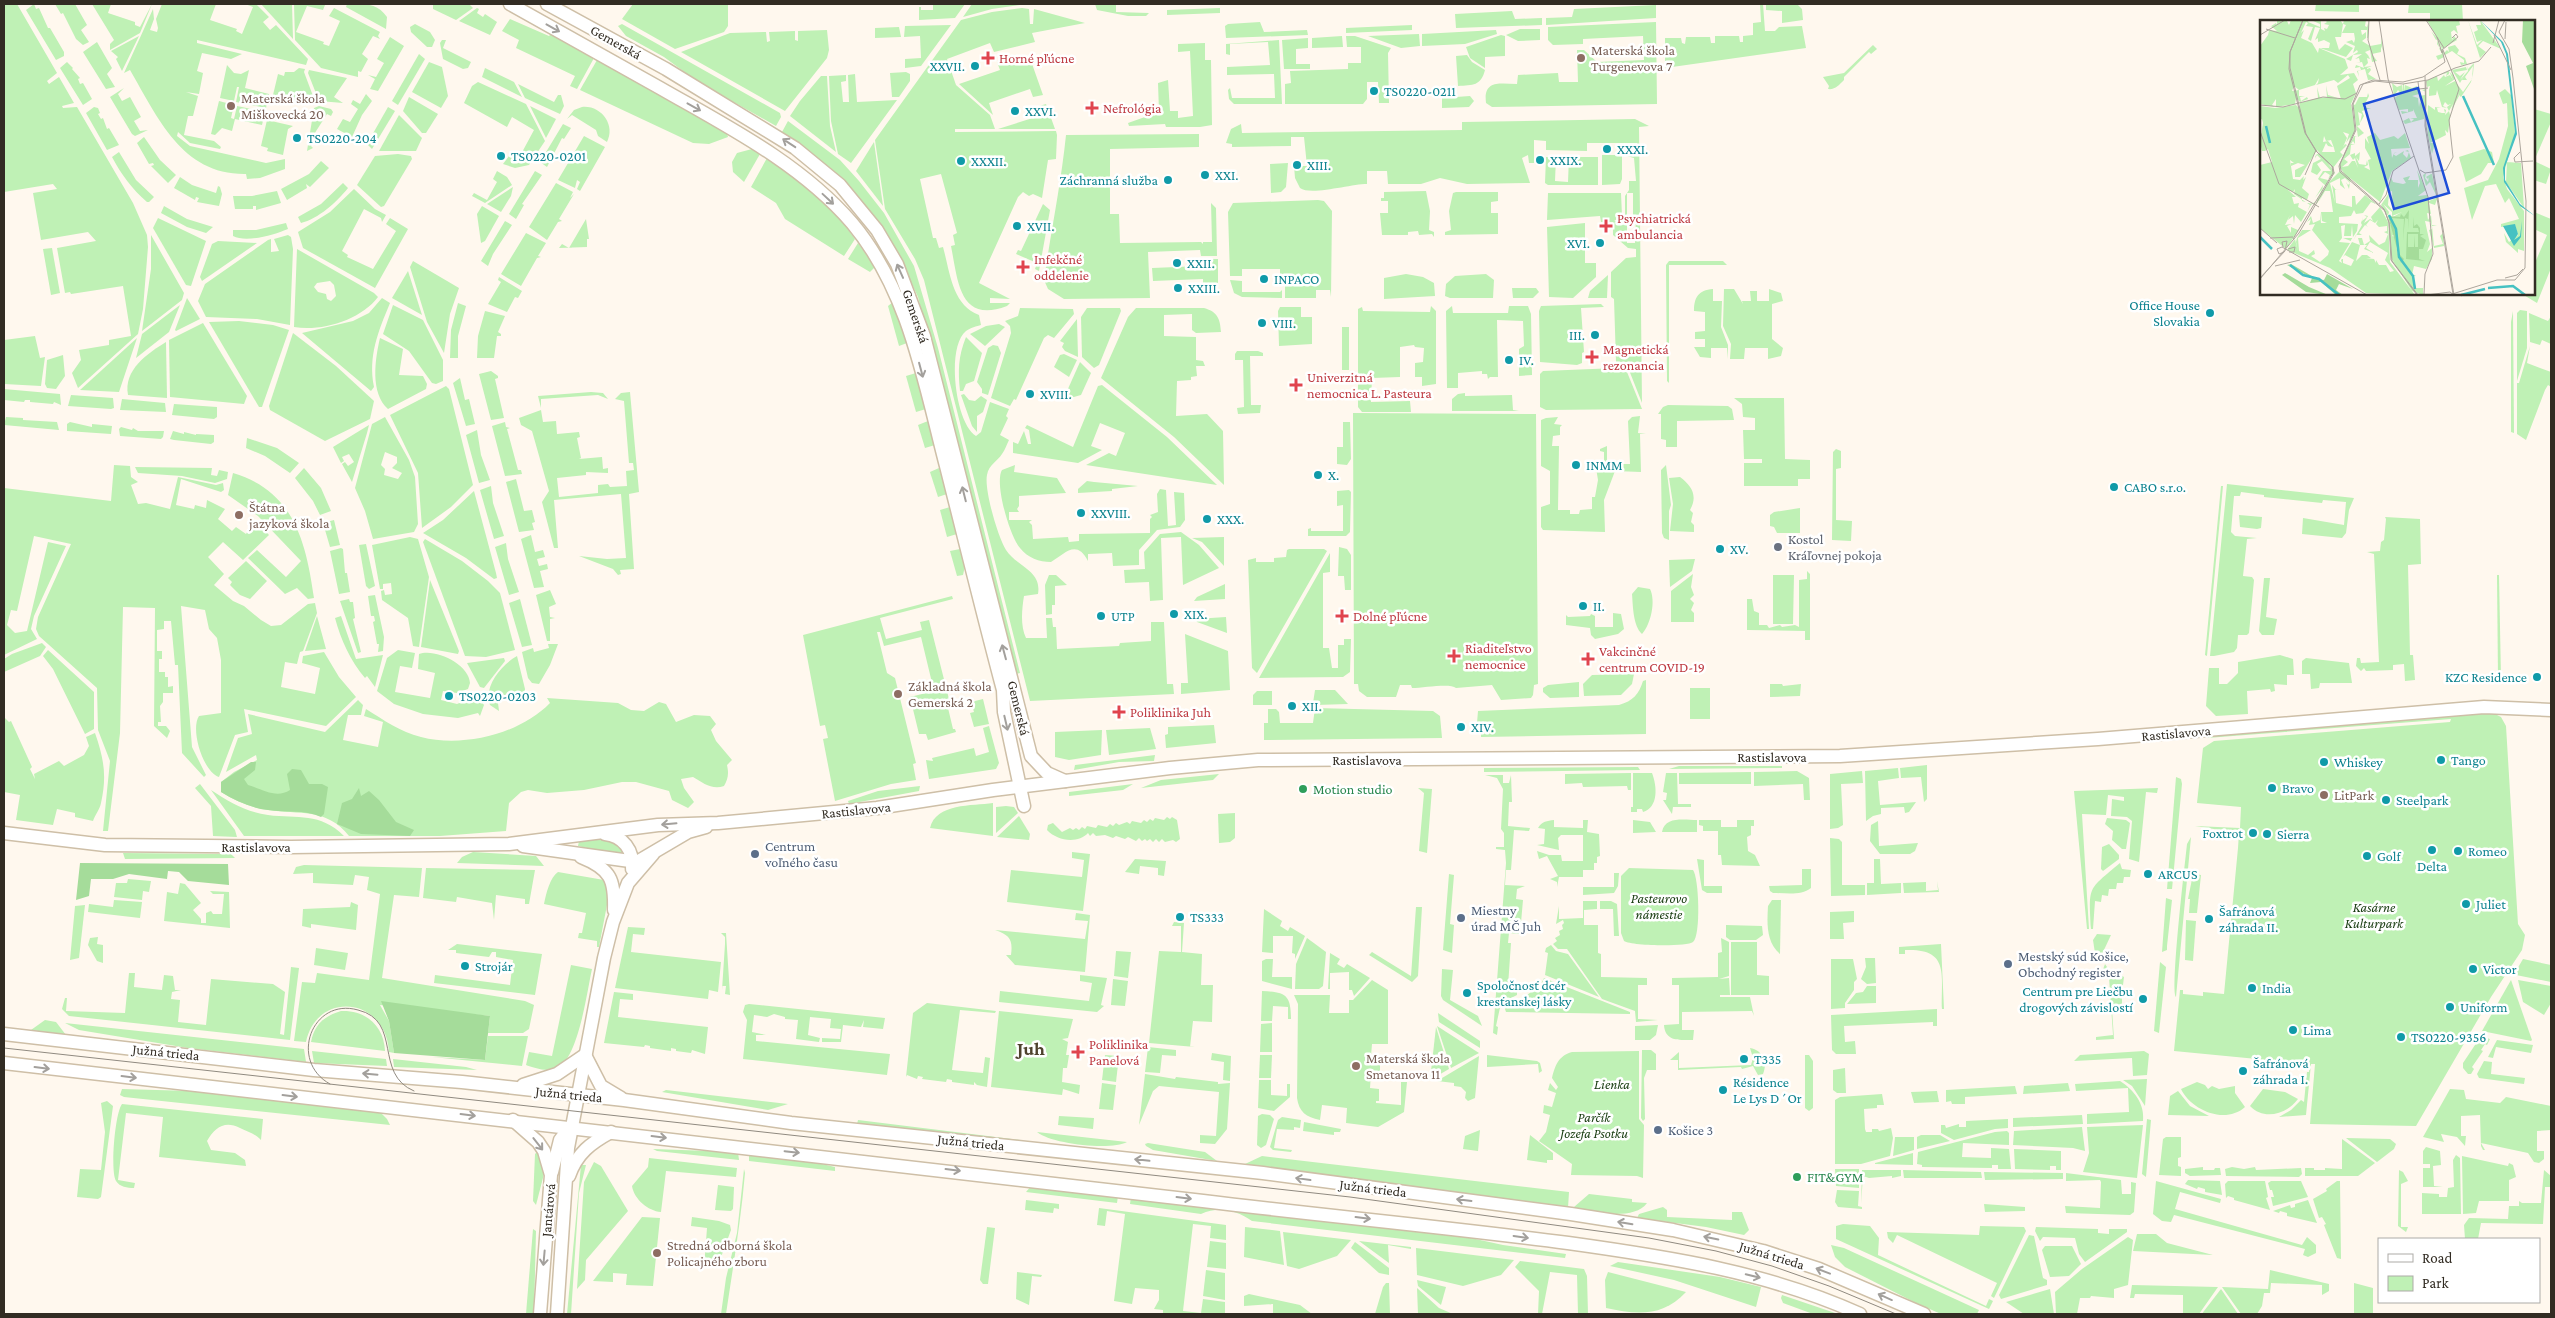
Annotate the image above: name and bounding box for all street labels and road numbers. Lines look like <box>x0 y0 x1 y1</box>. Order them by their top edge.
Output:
street label: Gemerská <box>588 21 645 63</box>
street label: Gemerská <box>899 287 933 346</box>
street label: Gemerská <box>1004 679 1034 738</box>
street label: Rastislavova <box>2141 722 2212 744</box>
street label: Rastislavova <box>1737 749 1807 765</box>
street label: Rastislavova <box>1332 752 1402 768</box>
street label: Rastislavova <box>821 798 892 822</box>
street label: Rastislavova <box>221 839 291 855</box>
street label: Južná trieda <box>130 1040 201 1064</box>
street label: Južná trieda <box>533 1082 604 1106</box>
street label: Južná trieda <box>935 1130 1006 1154</box>
street label: Južná trieda <box>1337 1176 1408 1200</box>
street label: Jantárová <box>538 1182 558 1239</box>
street label: Južná trieda <box>1735 1237 1807 1273</box>

